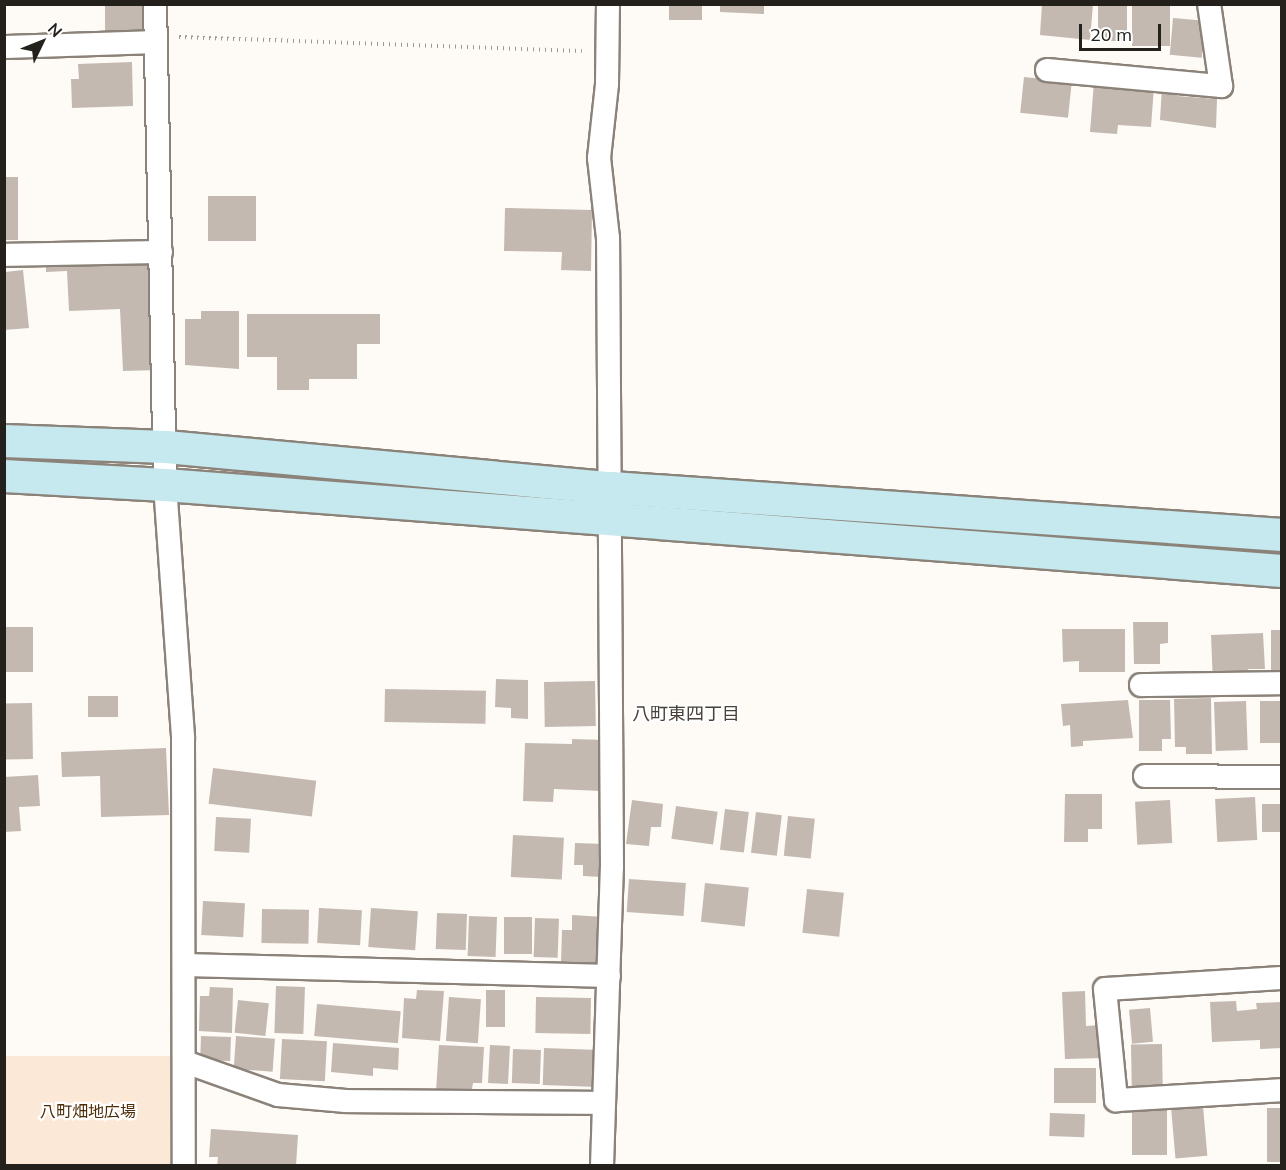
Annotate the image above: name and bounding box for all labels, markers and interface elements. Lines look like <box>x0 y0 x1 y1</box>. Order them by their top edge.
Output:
north arrow <box>12 12 72 72</box>
scale bar <box>1082 12 1164 50</box>
text: N <box>44 18 67 41</box>
text: 20 m <box>1090 23 1132 46</box>
district label: 八町東四丁目 <box>632 703 740 725</box>
park label: 八町畑地広場 <box>40 1101 136 1121</box>

